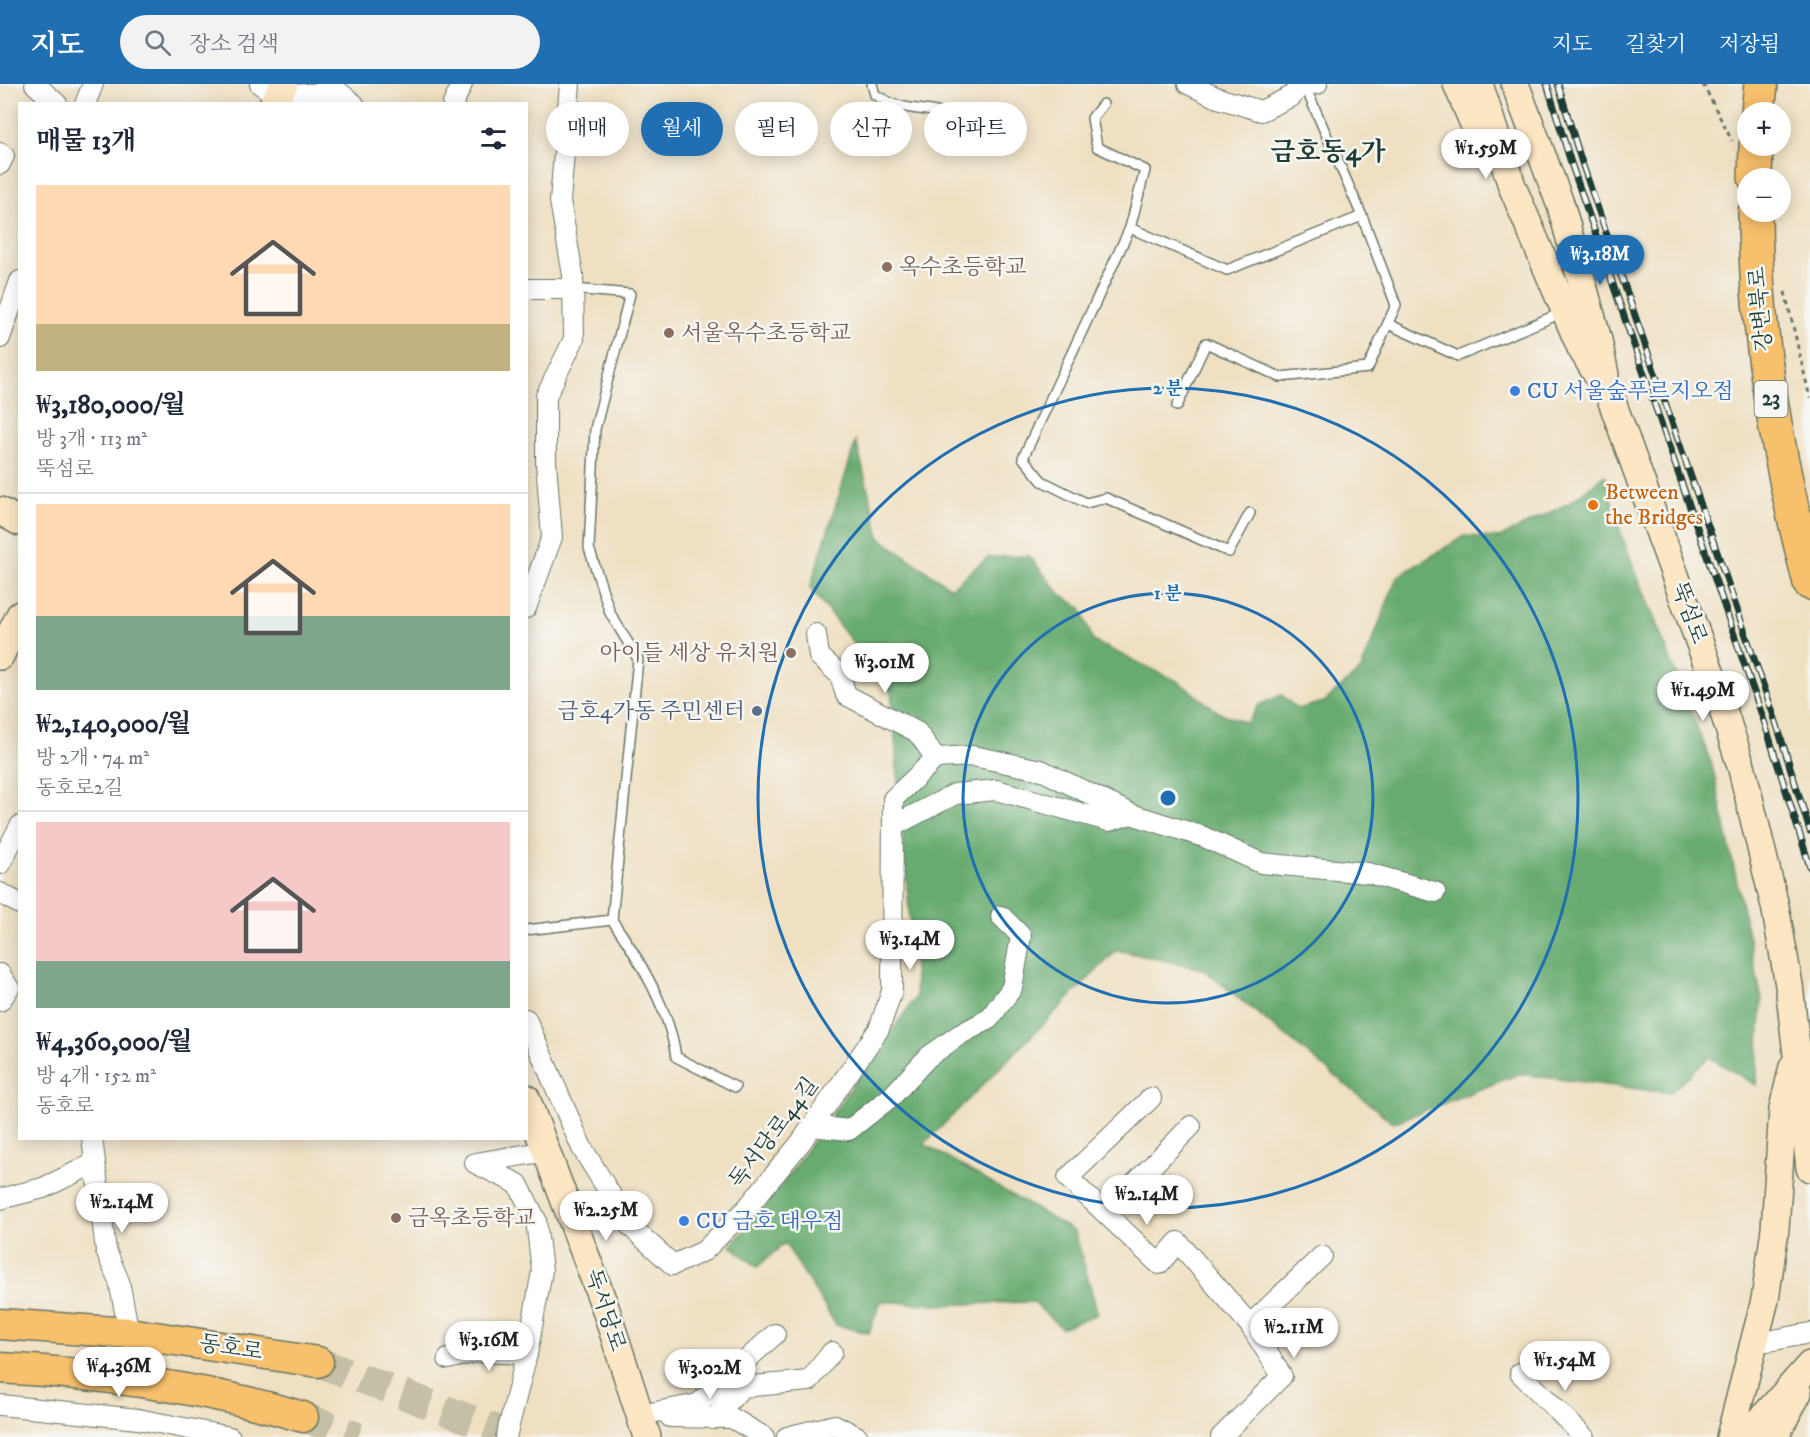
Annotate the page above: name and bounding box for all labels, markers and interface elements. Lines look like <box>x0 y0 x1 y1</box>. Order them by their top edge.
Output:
search box <box>120 15 540 69</box>
icon: search <box>141 26 174 59</box>
text: 지도 <box>30 28 84 63</box>
text: 장소 검색 <box>189 31 279 58</box>
text: 지도 <box>1552 32 1592 58</box>
text: 길찾기 <box>1625 32 1686 58</box>
text: 저장됨 <box>1719 32 1780 58</box>
chip: 매매 <box>546 102 629 156</box>
chip: 월세 <box>641 102 723 156</box>
chip: 필터 <box>735 102 818 156</box>
chip: 신규 <box>830 102 912 156</box>
chip: 아파트 <box>924 102 1027 156</box>
map controls <box>1737 102 1791 222</box>
button: + <box>1737 102 1791 156</box>
icon: filters <box>477 122 510 155</box>
text: 매물 13개 <box>36 125 136 158</box>
pin: ₩1.59M <box>1437 129 1535 180</box>
district label: 금호동4가 <box>1270 136 1387 169</box>
text: ₩1.59M <box>1455 136 1517 161</box>
button: − <box>1737 168 1791 222</box>
icon: home <box>219 224 327 332</box>
pin: ₩3.18M <box>1551 235 1649 286</box>
text: ₩3.18M <box>1570 242 1630 267</box>
place label: 옥수초등학교 <box>899 254 1027 281</box>
marker: 옥수초등학교 <box>880 260 894 274</box>
street label: 강변북로 <box>1744 265 1778 353</box>
place label: 서울옥수초등학교 <box>681 320 851 347</box>
marker: 서울옥수초등학교 <box>662 326 676 340</box>
text: 2 분 <box>1153 378 1184 400</box>
place label: CU 서울숲푸르지오점 <box>1527 378 1733 405</box>
road number: 23 <box>1754 381 1788 417</box>
marker: CU 서울숲푸르지오점 <box>1508 384 1522 398</box>
text: ₩3,180,000/월 <box>36 389 186 422</box>
text: 방 3개 · 113 m² <box>36 427 147 452</box>
text: 뚝섬로 <box>36 457 94 482</box>
place label: Between the Bridges <box>1605 479 1703 531</box>
marker: Between the Bridges <box>1586 498 1600 512</box>
icon: home <box>219 543 327 651</box>
street label: 뚝섬로 <box>1665 578 1713 648</box>
text: 1 분 <box>1154 583 1183 605</box>
place label: 아이들 세상 유치원 <box>600 640 779 667</box>
pin: ₩3.01M <box>836 643 934 694</box>
marker: 아이들 세상 유치원 <box>784 646 798 660</box>
text: ₩3.01M <box>855 650 915 675</box>
pin: ₩1.49M <box>1654 671 1752 722</box>
text: ₩1.49M <box>1671 678 1735 703</box>
place label: 금호4가동 주민센터 <box>558 698 745 725</box>
marker: 금호4가동 주민센터 <box>750 704 764 718</box>
text: ₩2,140,000/월 <box>36 708 191 741</box>
text: 방 2개 · 74 m² <box>36 746 149 771</box>
text: 동호로2길 <box>36 776 123 801</box>
centre of rings <box>1158 788 1178 808</box>
icon: home <box>219 861 327 969</box>
pin: ₩3.14M <box>861 920 959 971</box>
text: ₩3.14M <box>879 927 941 952</box>
text: ₩4,360,000/월 <box>36 1026 192 1059</box>
text: 방 4개 · 152 m² <box>36 1064 156 1089</box>
street label: 독서당로44길 <box>724 1072 824 1194</box>
text: 동호로 <box>36 1094 94 1119</box>
pin: ₩2.14M <box>1098 1175 1196 1226</box>
text: ₩2.14M <box>1115 1182 1179 1207</box>
pin: ₩2.14M <box>73 1183 171 1234</box>
text: ₩2.14M <box>90 1190 154 1215</box>
pin: ₩2.25M <box>557 1191 655 1242</box>
text: ₩2.25M <box>574 1198 638 1223</box>
place label: 금옥초등학교 <box>408 1205 536 1232</box>
place label: CU 금호 대우점 <box>696 1208 843 1235</box>
marker: 금옥초등학교 <box>389 1211 403 1225</box>
marker: CU 금호 대우점 <box>677 1214 691 1228</box>
street label: 독서당로 <box>579 1265 631 1355</box>
pin: ₩2.11M <box>1245 1308 1343 1359</box>
text: ₩2.11M <box>1264 1315 1324 1340</box>
pin: ₩3.16M <box>440 1321 538 1372</box>
text: ₩3.16M <box>459 1328 519 1353</box>
street label: 동호로 <box>197 1330 265 1366</box>
pin: ₩1.54M <box>1516 1341 1614 1392</box>
pin: ₩4.36M <box>70 1347 168 1398</box>
text: ₩1.54M <box>1534 1348 1596 1373</box>
pin: ₩3.02M <box>661 1349 759 1400</box>
text: ₩4.36M <box>87 1354 151 1379</box>
text: ₩3.02M <box>679 1356 741 1381</box>

